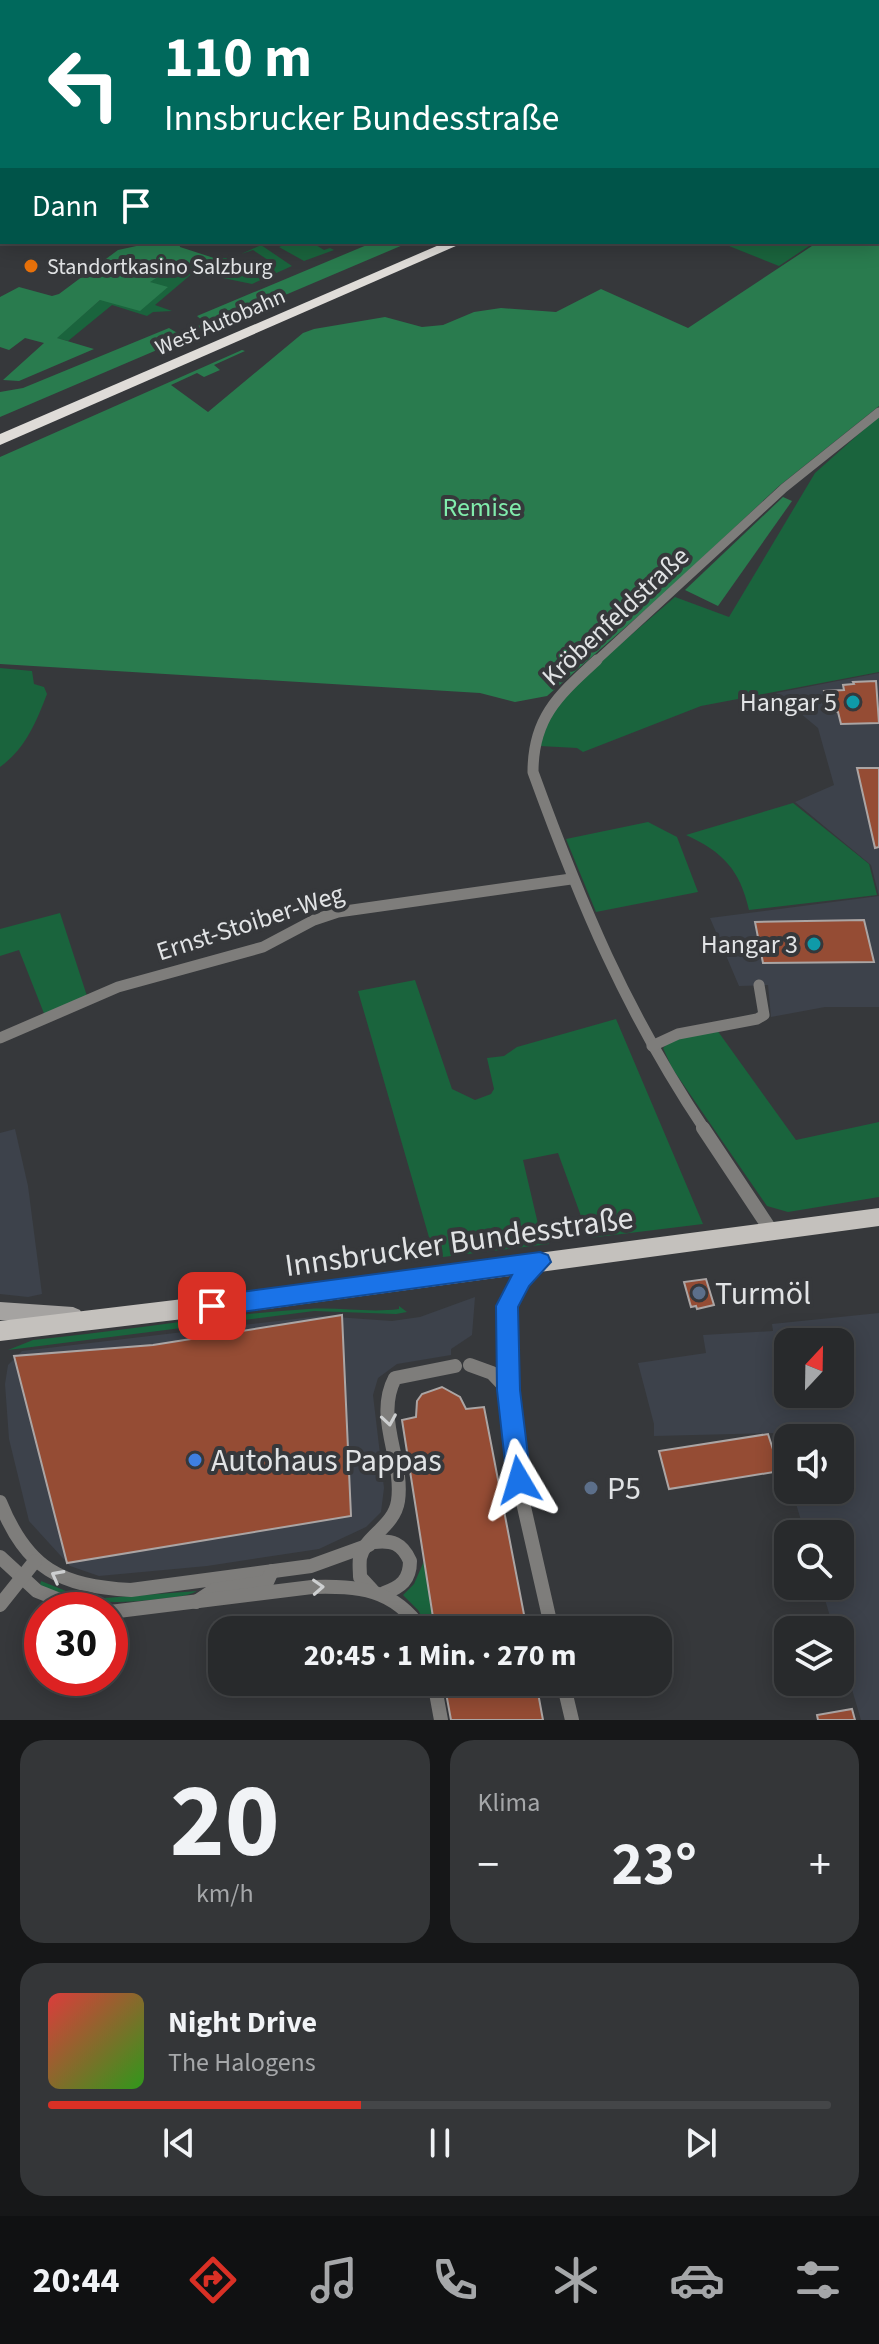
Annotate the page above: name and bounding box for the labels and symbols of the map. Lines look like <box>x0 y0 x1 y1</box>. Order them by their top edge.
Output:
place label: Standortkasino Salzburg <box>47 251 273 283</box>
marker: Standortkasino Salzburg <box>22 257 40 275</box>
street label: West Autobahn <box>150 280 290 364</box>
park label: Remise <box>442 489 522 526</box>
street label: Kröbenfeldstraße <box>534 538 697 694</box>
place label: Hangar 5 <box>740 684 837 721</box>
marker: Hangar 5 <box>844 693 862 711</box>
street label: Ernst-Stoiber-Weg <box>152 875 349 970</box>
place label: Hangar 3 <box>701 926 798 963</box>
marker: Hangar 3 <box>805 935 823 953</box>
street label: Innsbrucker Bundesstraße <box>282 1195 636 1289</box>
place label: Turmöl <box>715 1271 811 1317</box>
pin <box>178 1272 246 1340</box>
marker: Turmöl <box>690 1284 708 1302</box>
north arrow <box>774 1328 854 1408</box>
one-way arrow <box>379 1413 396 1427</box>
place label: Autohaus Pappas <box>211 1438 442 1484</box>
position arrow <box>477 1438 561 1522</box>
marker: Autohaus Pappas <box>186 1451 204 1469</box>
place label: P5 <box>607 1466 641 1512</box>
marker: P5 <box>582 1479 600 1497</box>
one-way arrow <box>51 1571 66 1586</box>
one-way arrow <box>312 1579 325 1596</box>
speed limit sign: 30 <box>24 1592 128 1696</box>

